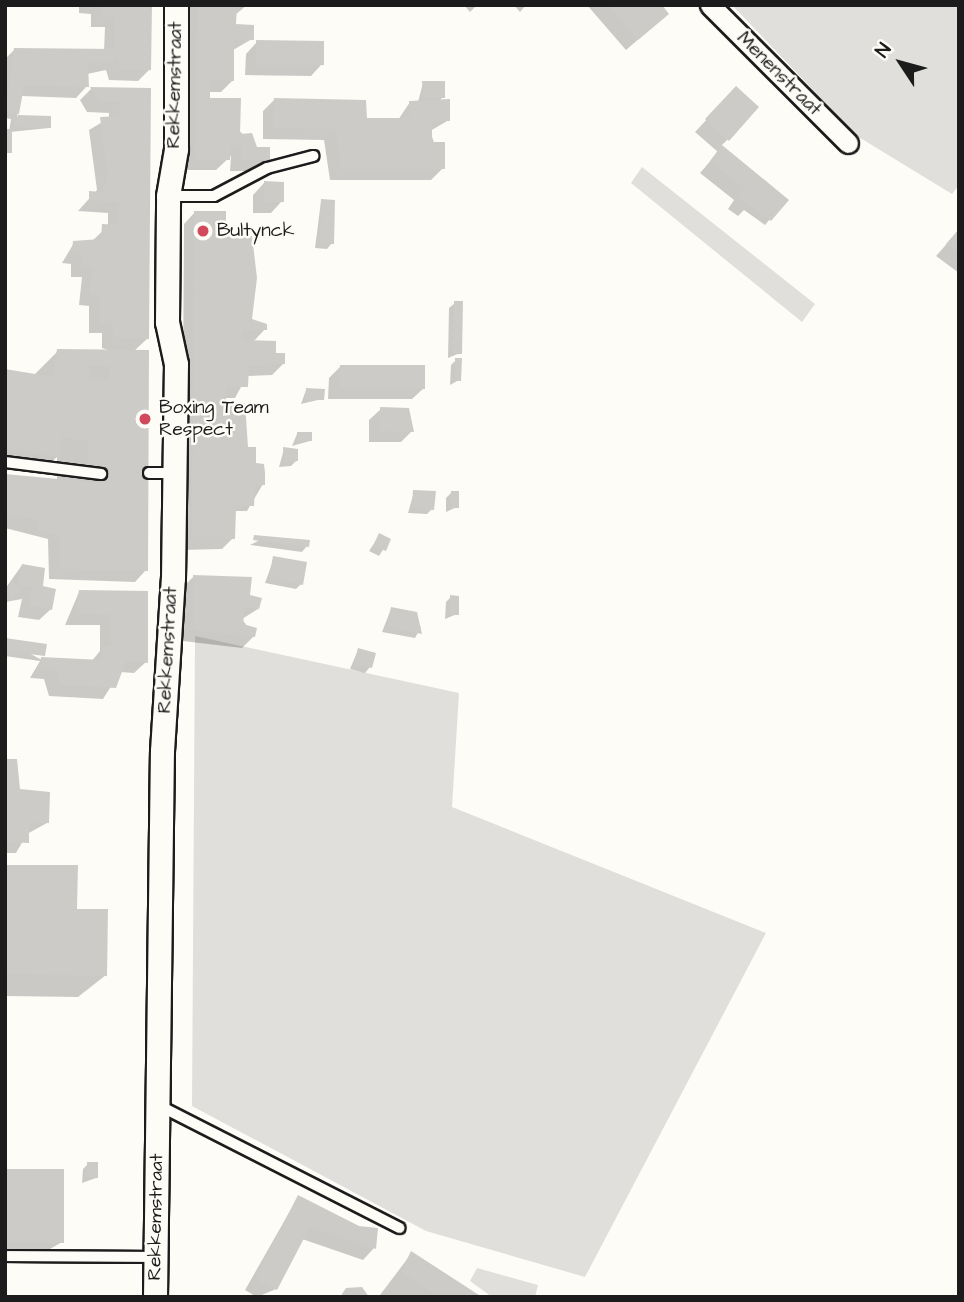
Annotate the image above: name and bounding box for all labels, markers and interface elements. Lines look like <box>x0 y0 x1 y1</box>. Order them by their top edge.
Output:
street label: Rekkemstraat <box>162 21 188 149</box>
street label: Menenstraat <box>732 27 826 121</box>
north arrow <box>866 28 936 98</box>
text: N <box>869 38 898 63</box>
place label: Bultynck <box>217 220 294 242</box>
marker: Bultynck <box>195 223 211 239</box>
place label: Boxing Team Respect <box>159 397 268 441</box>
marker: Boxing Team Respect <box>137 411 153 427</box>
street label: Rekkemstraat <box>153 586 183 714</box>
street label: Rekkemstraat <box>143 1153 169 1281</box>

